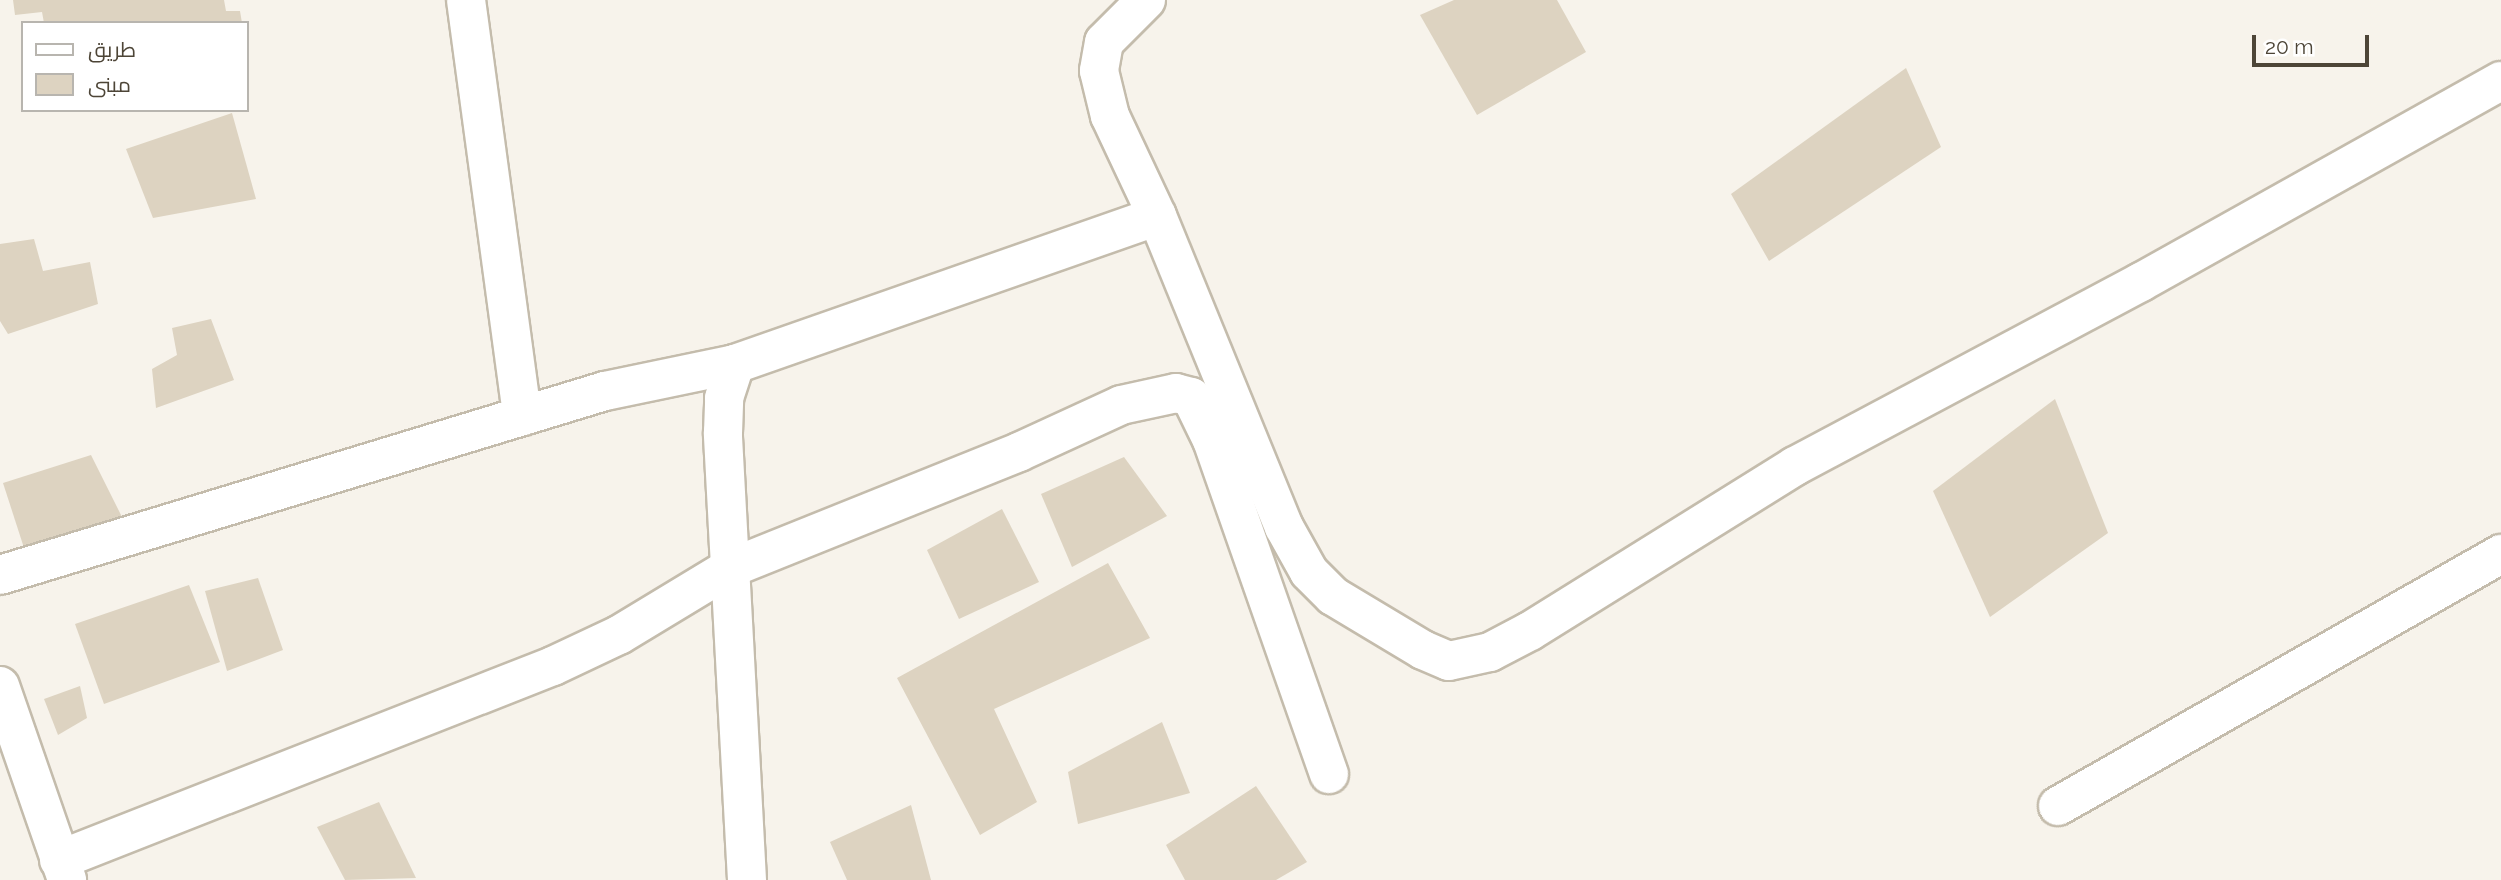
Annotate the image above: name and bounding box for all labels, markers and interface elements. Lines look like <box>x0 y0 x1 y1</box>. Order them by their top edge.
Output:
legend <box>21 21 248 112</box>
scale bar <box>2256 21 2373 65</box>
text: 20 m <box>2265 34 2313 59</box>
text: طريق <box>88 37 136 62</box>
text: مبنى <box>88 72 131 97</box>

